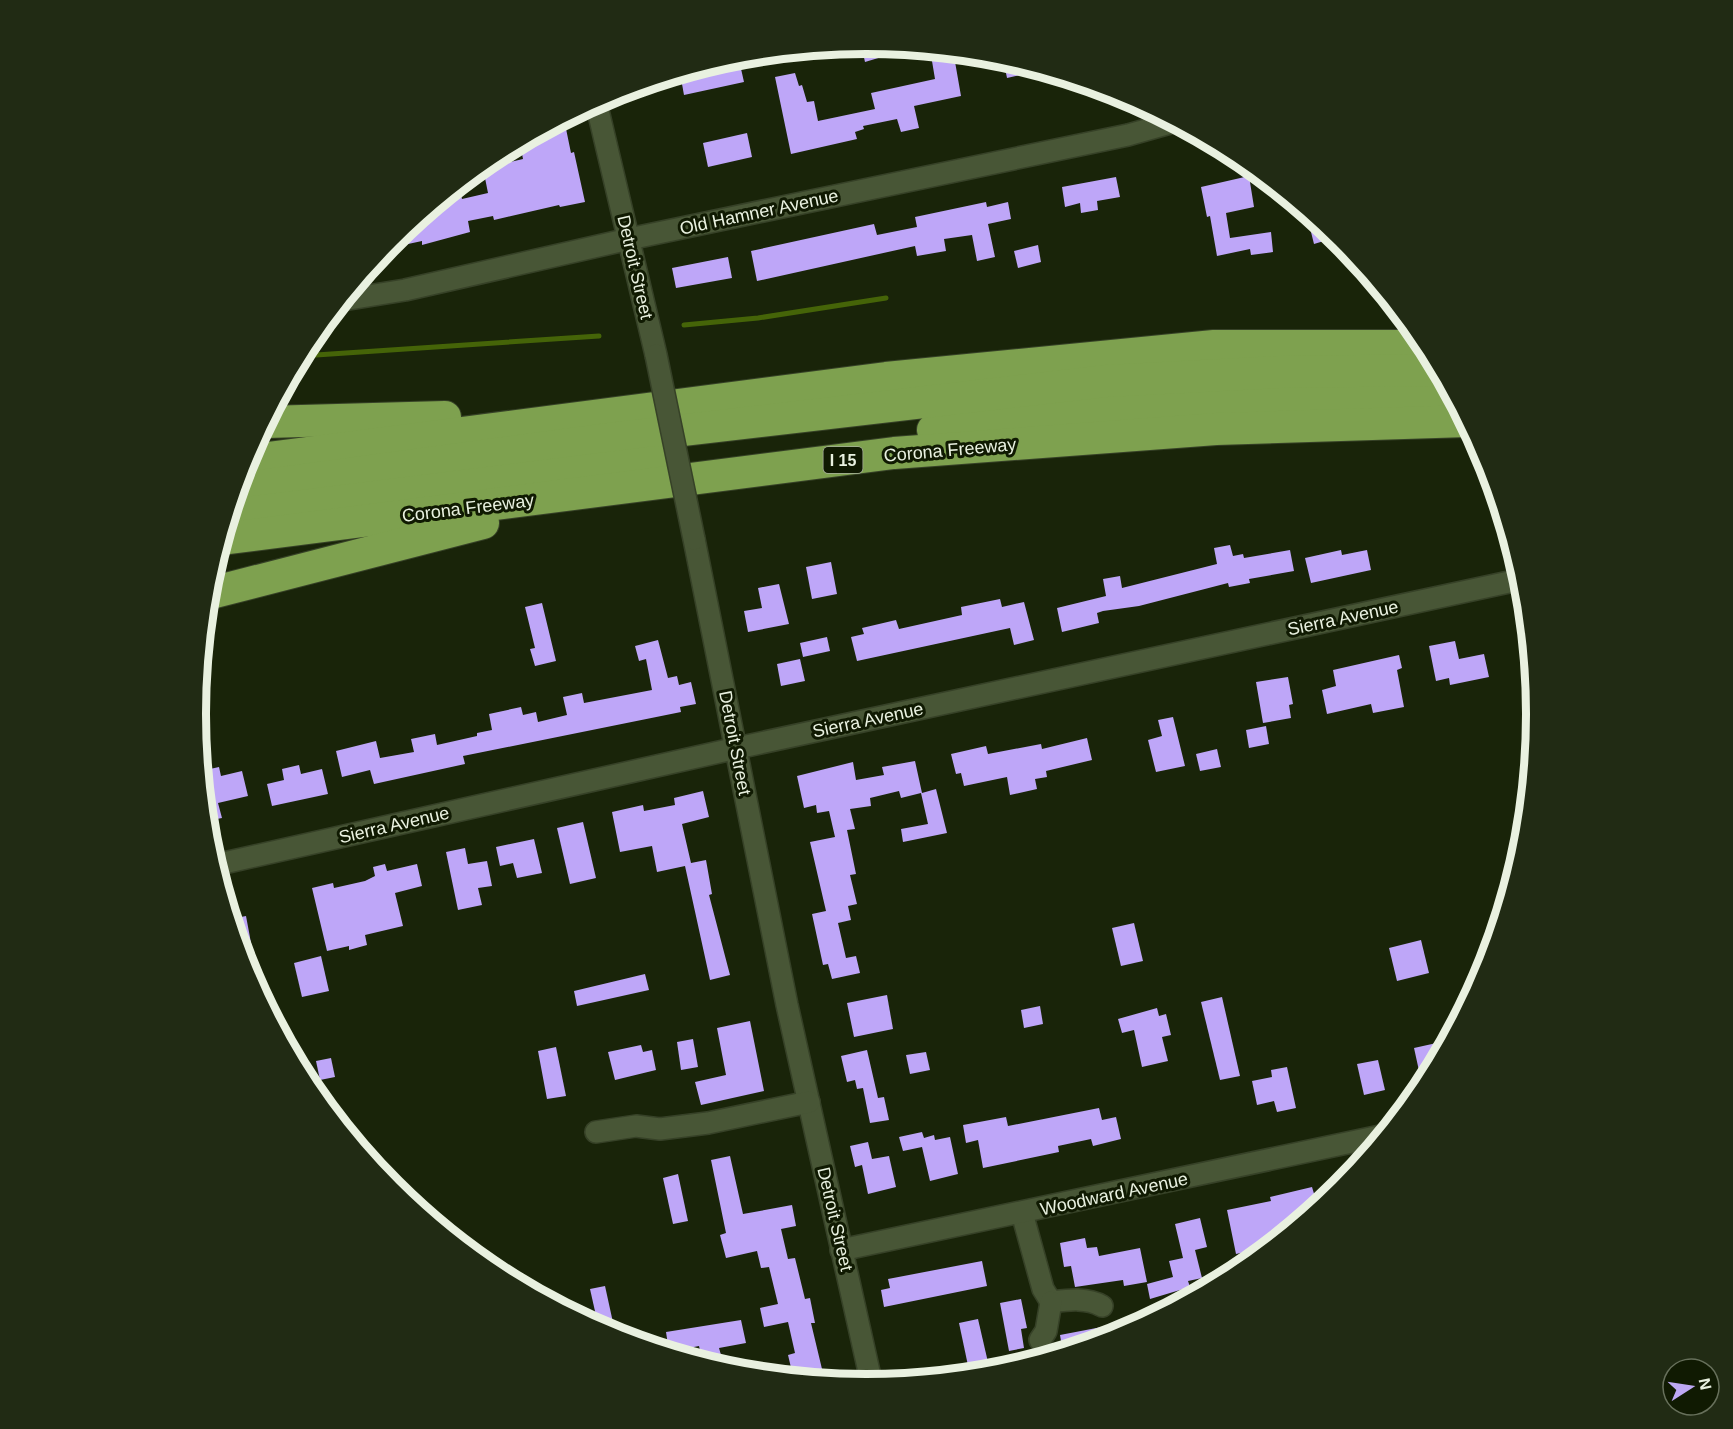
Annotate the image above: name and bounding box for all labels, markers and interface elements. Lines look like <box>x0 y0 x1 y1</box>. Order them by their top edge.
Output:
street label: Old Hamner Avenue <box>678 185 840 239</box>
street label: Detroit Street <box>613 213 657 321</box>
street label: Corona Freeway <box>883 434 1017 466</box>
road number: I 15 <box>824 447 862 473</box>
street label: Corona Freeway <box>401 490 535 526</box>
street label: Sierra Avenue <box>1286 596 1400 640</box>
street label: Detroit Street <box>715 689 755 797</box>
street label: Sierra Avenue <box>811 698 925 742</box>
street label: Sierra Avenue <box>337 803 451 847</box>
street label: Detroit Street <box>813 1165 857 1273</box>
street label: Woodward Avenue <box>1038 1169 1190 1219</box>
north arrow <box>1661 1357 1721 1417</box>
text: N <box>1696 1377 1715 1391</box>

